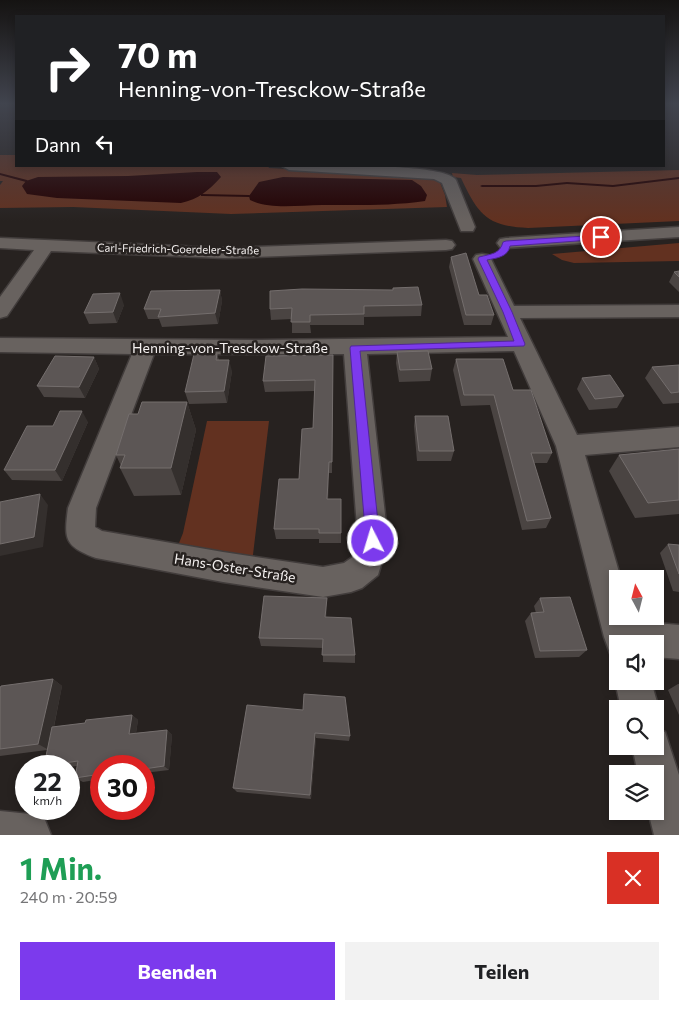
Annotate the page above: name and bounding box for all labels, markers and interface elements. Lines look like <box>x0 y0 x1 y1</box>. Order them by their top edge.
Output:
text: 70 m <box>118 32 198 75</box>
icon: right <box>35 35 100 100</box>
text: Henning-von-Tresckow-Straße <box>118 75 426 102</box>
icon: left <box>91 130 119 158</box>
text: Dann <box>35 133 81 156</box>
pin <box>580 216 622 258</box>
icon: arrive <box>587 223 615 251</box>
street label: Carl-Friedrich-Goerdeler-Straße <box>97 241 259 256</box>
street label: Henning-von-Tresckow-Straße <box>132 339 328 356</box>
position arrow <box>346 514 398 566</box>
street label: Hans-Oster-Straße <box>173 549 297 586</box>
north arrow <box>609 570 664 625</box>
map controls <box>609 570 664 820</box>
button: sound <box>609 635 664 690</box>
button: search <box>609 700 664 755</box>
speed limit sign: 30 <box>90 755 155 820</box>
button: layers <box>609 765 664 820</box>
text: 22 <box>33 766 62 796</box>
text: km/h <box>33 793 62 807</box>
text: 1 Min. <box>20 849 102 886</box>
button: close <box>607 852 659 904</box>
text: 240 m · 20:59 <box>20 887 118 906</box>
button: Beenden <box>20 942 335 1000</box>
button: Teilen <box>345 942 659 1000</box>

